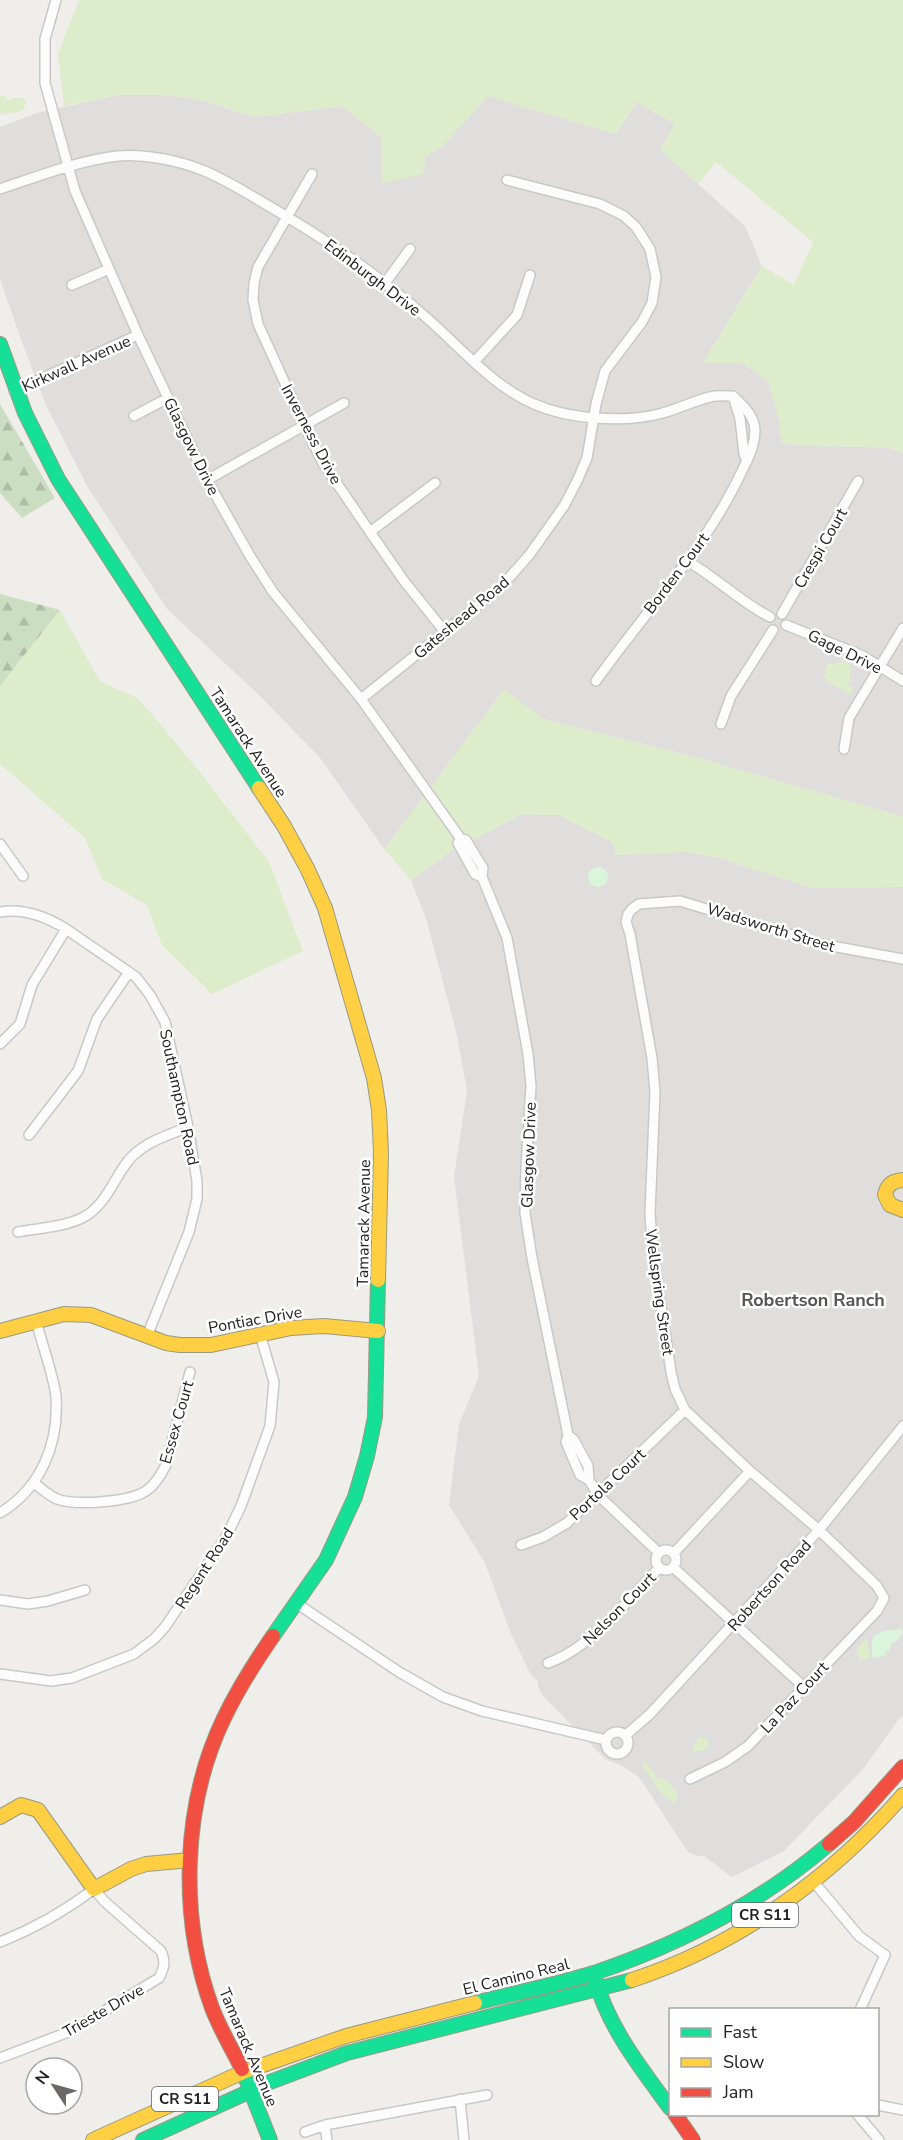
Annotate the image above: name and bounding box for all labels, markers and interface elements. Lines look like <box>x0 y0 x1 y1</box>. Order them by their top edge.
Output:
street label: Edinburgh Drive <box>320 234 425 321</box>
street label: Kirkwall Avenue <box>18 330 134 398</box>
street label: Inverness Drive <box>275 381 347 488</box>
street label: Glasgow Drive <box>158 394 224 499</box>
street label: Crespi Court <box>789 504 853 593</box>
street label: Borden Court <box>639 528 715 619</box>
street label: Gateshead Road <box>409 571 514 664</box>
street label: Gage Drive <box>804 624 885 679</box>
street label: Tamarack Avenue <box>204 683 292 802</box>
street label: Wadsworth Street <box>704 898 838 958</box>
street label: Southampton Road <box>154 1027 204 1167</box>
street label: Glasgow Drive <box>516 1102 542 1208</box>
street label: Tamarack Avenue <box>352 1159 376 1287</box>
street label: Wellspring Street <box>639 1228 679 1357</box>
district label: Robertson Ranch <box>741 1288 885 1312</box>
street label: Pontiac Drive <box>206 1301 304 1339</box>
street label: Essex Court <box>155 1378 199 1466</box>
street label: Portola Court <box>565 1444 651 1526</box>
street label: Regent Road <box>170 1524 239 1614</box>
street label: Robertson Road <box>723 1535 817 1636</box>
street label: Nelson Court <box>578 1567 661 1650</box>
street label: La Paz Court <box>756 1657 834 1738</box>
road number: CR S11 <box>732 1903 798 1927</box>
street label: El Camino Real <box>461 1953 572 2001</box>
street label: Trieste Drive <box>59 1979 148 2043</box>
street label: Tamarack Avenue <box>213 1985 283 2110</box>
legend <box>669 2008 879 2116</box>
text: Fast <box>723 2020 758 2044</box>
text: Slow <box>723 2050 764 2074</box>
north arrow <box>24 2056 84 2116</box>
text: N <box>30 2066 55 2089</box>
text: Jam <box>722 2080 754 2104</box>
road number: CR S11 <box>152 2087 218 2111</box>

